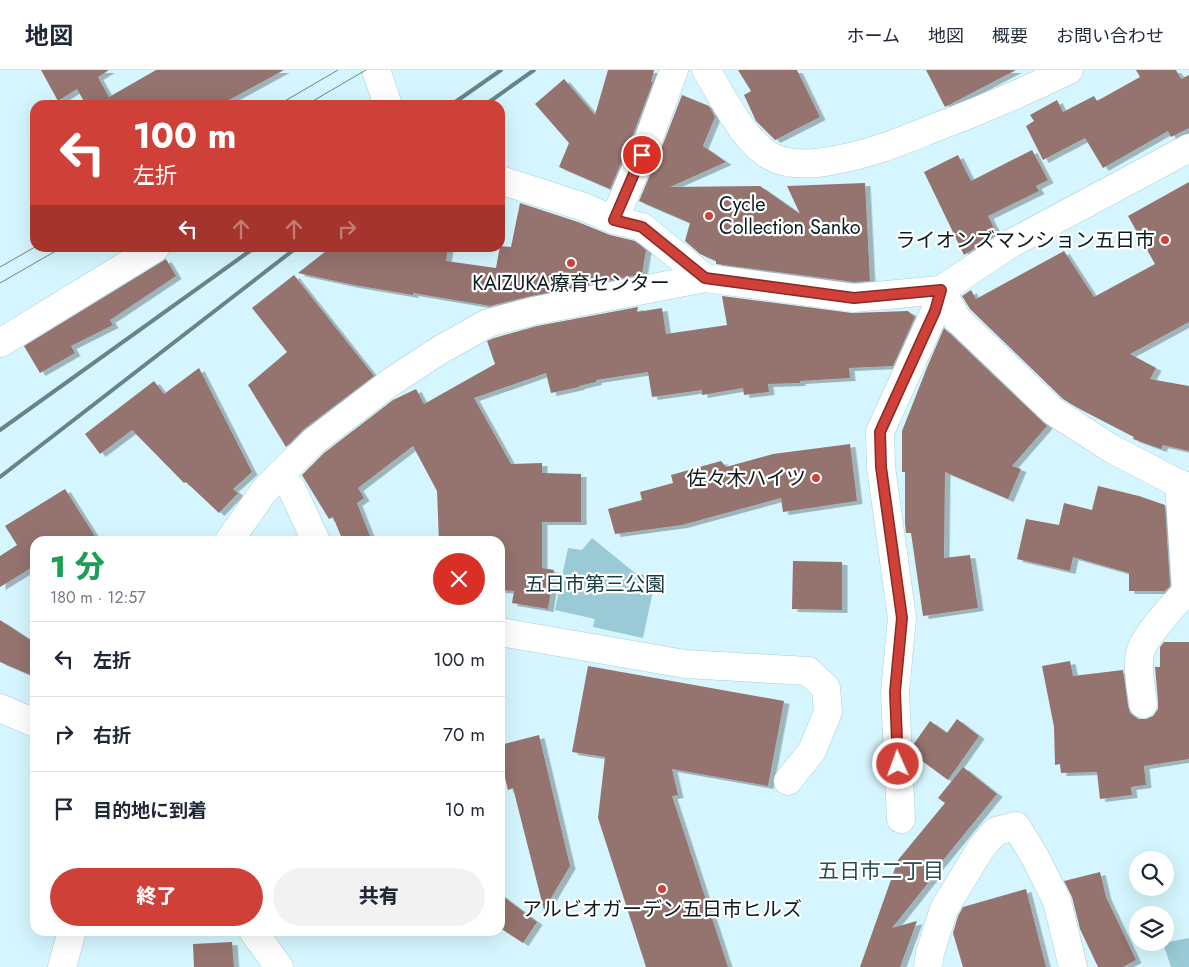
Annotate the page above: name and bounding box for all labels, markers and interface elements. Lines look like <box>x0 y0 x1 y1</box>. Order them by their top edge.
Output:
text: 地図 <box>25 18 73 53</box>
text: ホーム <box>847 23 900 49</box>
text: 地図 <box>928 23 964 49</box>
text: 概要 <box>992 23 1028 49</box>
text: お問い合わせ <box>1056 23 1164 49</box>
text: 100 m <box>133 111 236 161</box>
icon: left <box>50 120 115 185</box>
pin <box>621 134 663 176</box>
icon: arrive <box>628 141 656 169</box>
text: 左折 <box>133 159 177 191</box>
place label: Cycle Collection Sanko <box>719 190 861 242</box>
marker: Cycle Collection Sanko <box>703 210 715 222</box>
icon: left <box>174 215 202 243</box>
icon: ahead <box>227 215 255 243</box>
icon: ahead <box>280 215 308 243</box>
icon: right <box>333 215 361 243</box>
place label: ライオンズマンション五日市 <box>895 226 1155 255</box>
marker: ライオンズマンション五日市 <box>1159 234 1171 246</box>
marker: KAIZUKA療育センター <box>565 257 577 269</box>
place label: KAIZUKA療育センター <box>472 269 670 298</box>
place label: 佐々木ハイツ <box>686 464 806 493</box>
marker: 佐々木ハイツ <box>810 472 822 484</box>
text: 1 分 <box>50 545 105 588</box>
button: close <box>433 553 485 605</box>
park label: 五日市第三公園 <box>525 570 665 599</box>
text: 180 m · 12:57 <box>50 586 146 609</box>
icon: left <box>50 645 78 673</box>
text: 100 m <box>433 646 485 673</box>
text: 左折 <box>93 647 131 674</box>
icon: right <box>50 720 78 748</box>
text: 70 m <box>443 721 485 748</box>
text: 右折 <box>93 722 131 749</box>
position arrow <box>871 737 923 789</box>
icon: arrive <box>50 795 78 823</box>
text: 10 m <box>445 796 485 823</box>
text: 目的地に到着 <box>93 797 207 824</box>
map controls <box>1129 851 1174 951</box>
button: search <box>1129 851 1174 896</box>
district label: 五日市二丁目 <box>818 856 944 886</box>
button: 終了 <box>50 868 263 926</box>
button: 共有 <box>273 868 485 926</box>
marker: アルビオガーデン五日市ヒルズ <box>656 883 668 895</box>
place label: アルビオガーデン五日市ヒルズ <box>522 895 802 924</box>
button: layers <box>1129 906 1174 951</box>

